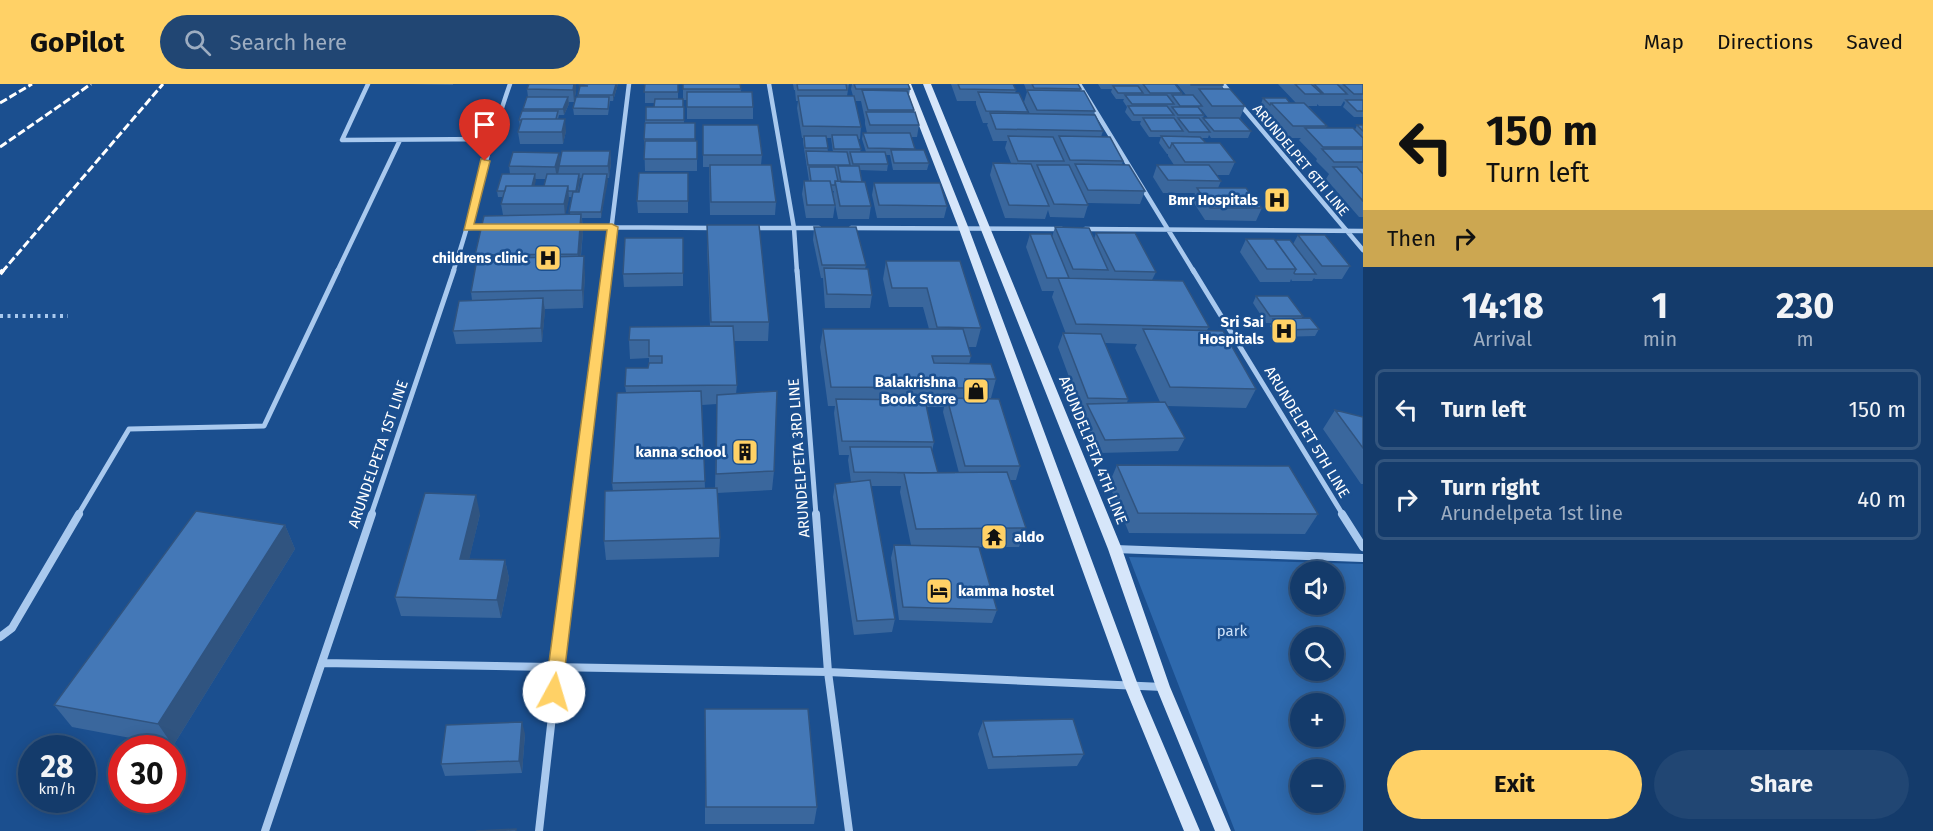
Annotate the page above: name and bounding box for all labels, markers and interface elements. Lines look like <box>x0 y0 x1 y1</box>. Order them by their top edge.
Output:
search box <box>160 15 580 69</box>
text: GoPilot <box>30 26 124 59</box>
icon: search <box>181 26 214 59</box>
text: Search here <box>229 29 347 56</box>
text: Map <box>1644 29 1684 55</box>
text: Directions <box>1717 29 1813 55</box>
text: Saved <box>1846 29 1903 55</box>
pin <box>459 99 510 161</box>
street label: ARUNDELPET 6TH LINE <box>1249 101 1352 220</box>
text: 150 m <box>1486 106 1598 156</box>
icon: arrive <box>468 108 501 141</box>
icon: left <box>1387 108 1465 186</box>
text: Turn left <box>1486 157 1589 189</box>
hospital icon: Bmr Hospitals <box>1262 185 1292 215</box>
place label: Bmr Hospitals <box>1168 192 1258 209</box>
icon: right <box>1448 222 1481 255</box>
text: Then <box>1387 225 1436 252</box>
hospital icon: childrens clinic <box>533 243 563 273</box>
place label: childrens clinic <box>432 250 528 267</box>
text: 14:18 <box>1462 284 1544 328</box>
text: 1 <box>1652 284 1668 328</box>
text: 230 <box>1776 284 1834 328</box>
place label: Sri Sai Hospitals <box>1199 313 1264 348</box>
hospital icon: Sri Sai Hospitals <box>1269 316 1299 346</box>
text: Arrival <box>1474 327 1532 351</box>
text: min <box>1643 327 1677 351</box>
text: m <box>1797 327 1814 351</box>
street label: ARUNDELPET 5TH LINE <box>1261 363 1353 501</box>
place label: Balakrishna Book Store <box>875 373 956 408</box>
street label: ARUNDELPETA 4TH LINE <box>1055 373 1131 527</box>
shop icon: Balakrishna Book Store <box>961 376 991 406</box>
street label: ARUNDELPETA 1ST LINE <box>344 378 412 530</box>
street label: ARUNDELPETA 3RD LINE <box>784 378 814 538</box>
icon: left <box>1390 393 1423 426</box>
text: Turn left <box>1441 396 1526 423</box>
text: 150 m <box>1848 396 1906 423</box>
building icon: kanna school <box>730 437 760 467</box>
place label: kanna school <box>636 443 727 461</box>
text: Turn right <box>1441 474 1540 501</box>
icon: right <box>1390 483 1423 516</box>
text: 40 m <box>1857 486 1906 513</box>
text: Arundelpeta 1st line <box>1441 501 1623 525</box>
temple icon: aldo <box>979 522 1009 552</box>
place label: aldo <box>1014 528 1044 546</box>
map controls <box>1290 561 1344 813</box>
button: sound <box>1290 561 1344 615</box>
hotel icon: kamma hostel <box>924 576 954 606</box>
place label: kamma hostel <box>958 582 1055 600</box>
park label: park <box>1217 622 1248 640</box>
button: search <box>1290 627 1344 681</box>
position arrow <box>522 660 586 724</box>
button: + <box>1290 693 1344 747</box>
speed limit sign: 30 <box>108 735 186 813</box>
text: 28 <box>41 749 73 785</box>
button: Exit <box>1387 750 1642 819</box>
button: Share <box>1654 750 1909 819</box>
button: − <box>1290 759 1344 813</box>
text: km/h <box>38 780 76 798</box>

